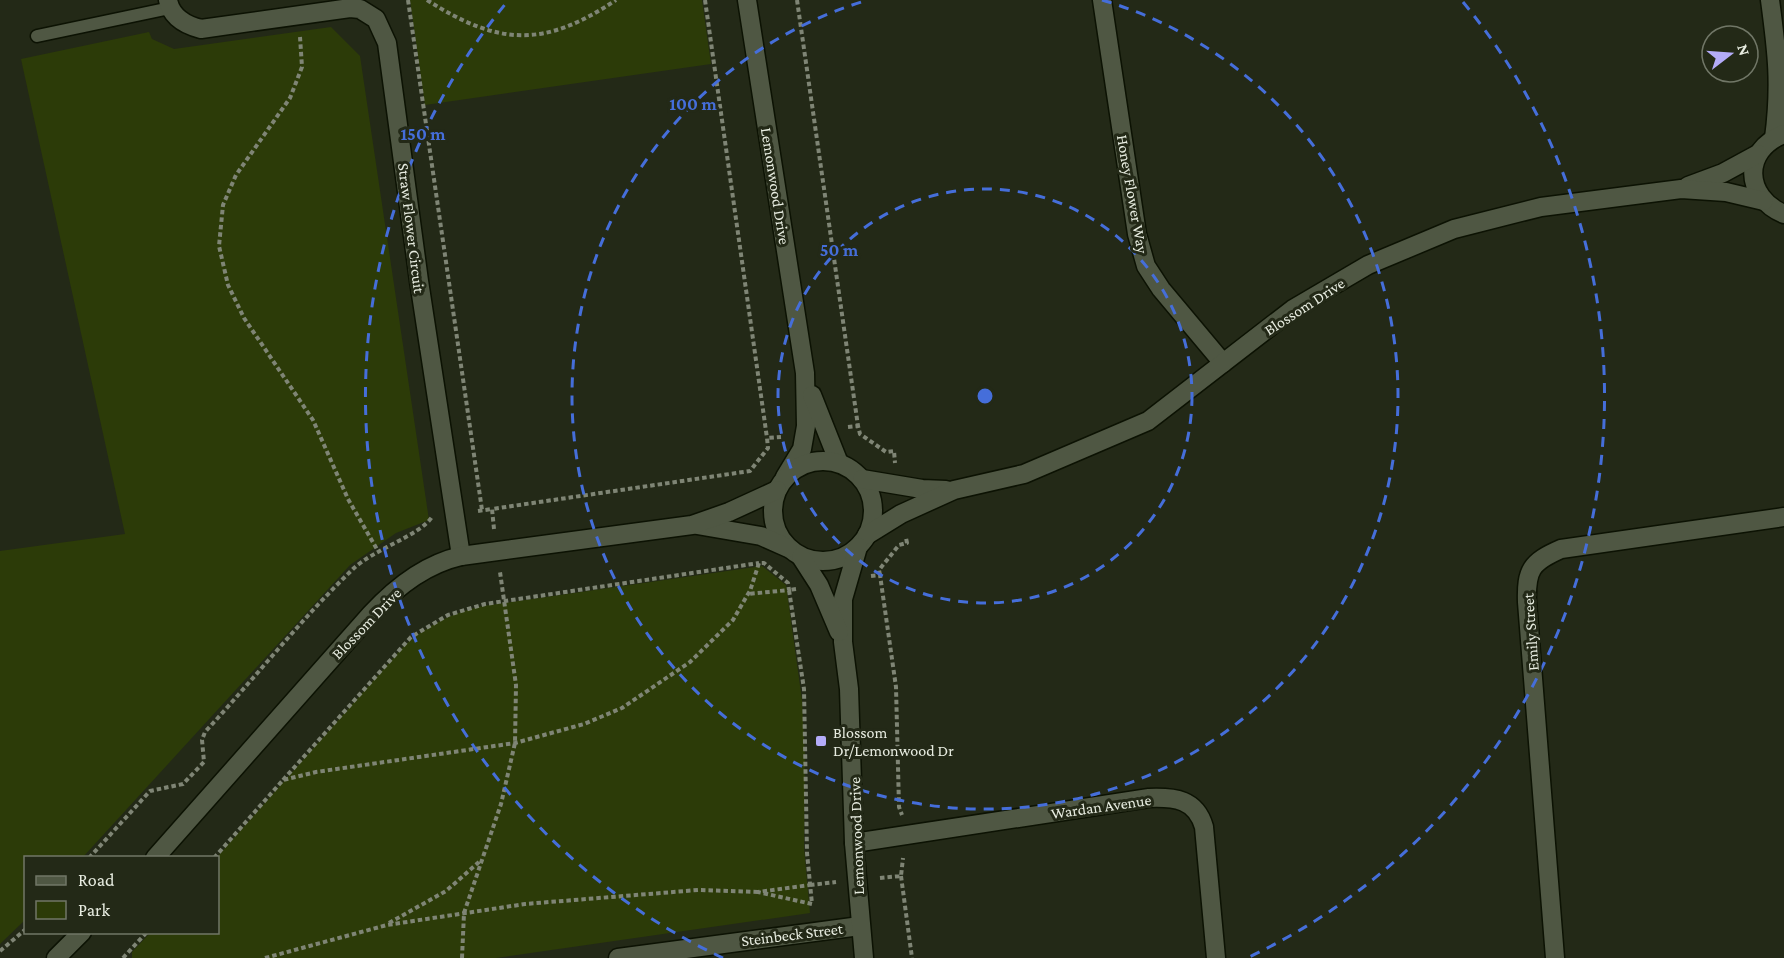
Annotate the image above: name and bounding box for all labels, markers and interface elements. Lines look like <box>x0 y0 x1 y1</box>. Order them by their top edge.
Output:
north arrow <box>1700 24 1760 84</box>
text: N <box>1734 42 1754 58</box>
text: 100 m <box>669 94 717 114</box>
text: 150 m <box>400 124 446 144</box>
street label: Lemonwood Drive <box>758 126 793 246</box>
street label: Honey Flower Way <box>1113 133 1151 256</box>
street label: Straw Flower Circuit <box>395 162 428 295</box>
text: 50 m <box>820 240 859 260</box>
street label: Blossom Drive <box>1261 274 1348 339</box>
centre of rings <box>975 386 995 406</box>
street label: Blossom Drive <box>328 584 404 662</box>
street label: Emily Street <box>1519 592 1543 671</box>
place label: Blossom Dr/Lemonwood Dr <box>833 724 954 759</box>
marker: Blossom Dr/Lemonwood Dr <box>814 734 828 748</box>
street label: Lemonwood Drive <box>846 777 867 895</box>
street label: Wardan Avenue <box>1050 791 1152 822</box>
legend <box>24 856 219 934</box>
text: Road <box>78 870 115 890</box>
text: Park <box>78 900 110 920</box>
street label: Steinbeck Street <box>740 920 845 949</box>

